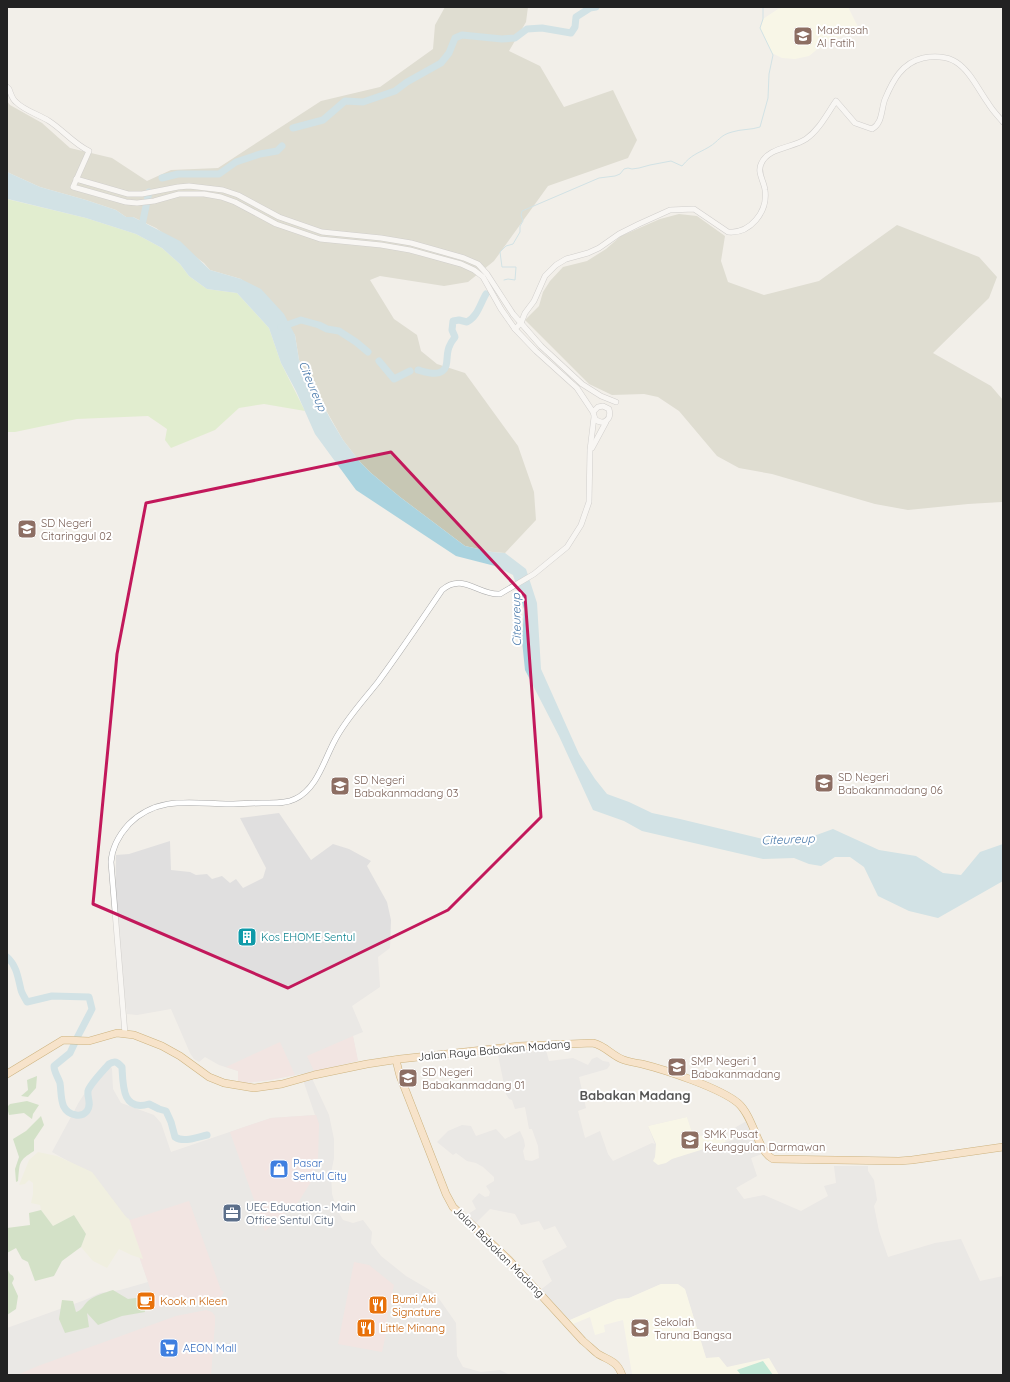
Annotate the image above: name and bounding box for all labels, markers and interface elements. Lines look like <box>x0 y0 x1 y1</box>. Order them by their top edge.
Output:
place label: Madrasah Al Fatih <box>817 23 868 50</box>
school or university icon: Madrasah Al Fatih <box>792 25 814 47</box>
water label: Citeureup <box>296 359 331 414</box>
place label: SD Negeri Citaringgul 02 <box>41 516 112 543</box>
school or university icon: SD Negeri Citaringgul 02 <box>16 518 38 540</box>
water label: Citeureup <box>508 593 524 647</box>
place label: SD Negeri Babakanmadang 06 <box>838 770 943 797</box>
school or university icon: SD Negeri Babakanmadang 06 <box>813 772 835 794</box>
place label: SD Negeri Babakanmadang 03 <box>354 773 459 800</box>
school or university icon: SD Negeri Babakanmadang 03 <box>329 775 351 797</box>
water label: Citeureup <box>761 831 816 847</box>
building icon: Kos EHOME Sentul <box>236 926 258 948</box>
place label: Kos EHOME Sentul <box>261 930 355 944</box>
street label: Jalan Raya Babakan Madang <box>417 1036 571 1064</box>
place label: SMP Negeri 1 Babakanmadang <box>691 1054 780 1081</box>
school or university icon: SMP Negeri 1 Babakanmadang <box>666 1056 688 1078</box>
place label: SD Negeri Babakanmadang 01 <box>422 1065 525 1092</box>
school or university icon: SD Negeri Babakanmadang 01 <box>397 1067 419 1089</box>
district label: Babakan Madang <box>579 1087 691 1103</box>
place label: SMK Pusat Keunggulan Darmawan <box>704 1127 825 1154</box>
school or university icon: SMK Pusat Keunggulan Darmawan <box>679 1129 701 1151</box>
place label: Pasar Sentul City <box>293 1156 347 1183</box>
shop icon: Pasar Sentul City <box>268 1158 290 1180</box>
place label: UEC Education - Main Office Sentul City <box>246 1200 356 1227</box>
office icon: UEC Education - Main Office Sentul City <box>221 1202 243 1224</box>
street label: Jalan Babakan Madang <box>451 1204 547 1300</box>
cafe icon: Kook n Kleen <box>135 1290 157 1312</box>
place label: Bumi Aki Signature <box>392 1292 441 1319</box>
place label: Kook n Kleen <box>160 1294 227 1308</box>
restaurant icon: Bumi Aki Signature <box>367 1294 389 1316</box>
place label: Sekolah Taruna Bangsa <box>654 1315 732 1342</box>
restaurant icon: Little Minang <box>355 1317 377 1339</box>
school or university icon: Sekolah Taruna Bangsa <box>629 1317 651 1339</box>
place label: Little Minang <box>380 1321 445 1335</box>
supermarket icon: AEON Mall <box>158 1337 180 1359</box>
place label: AEON Mall <box>183 1341 237 1355</box>

